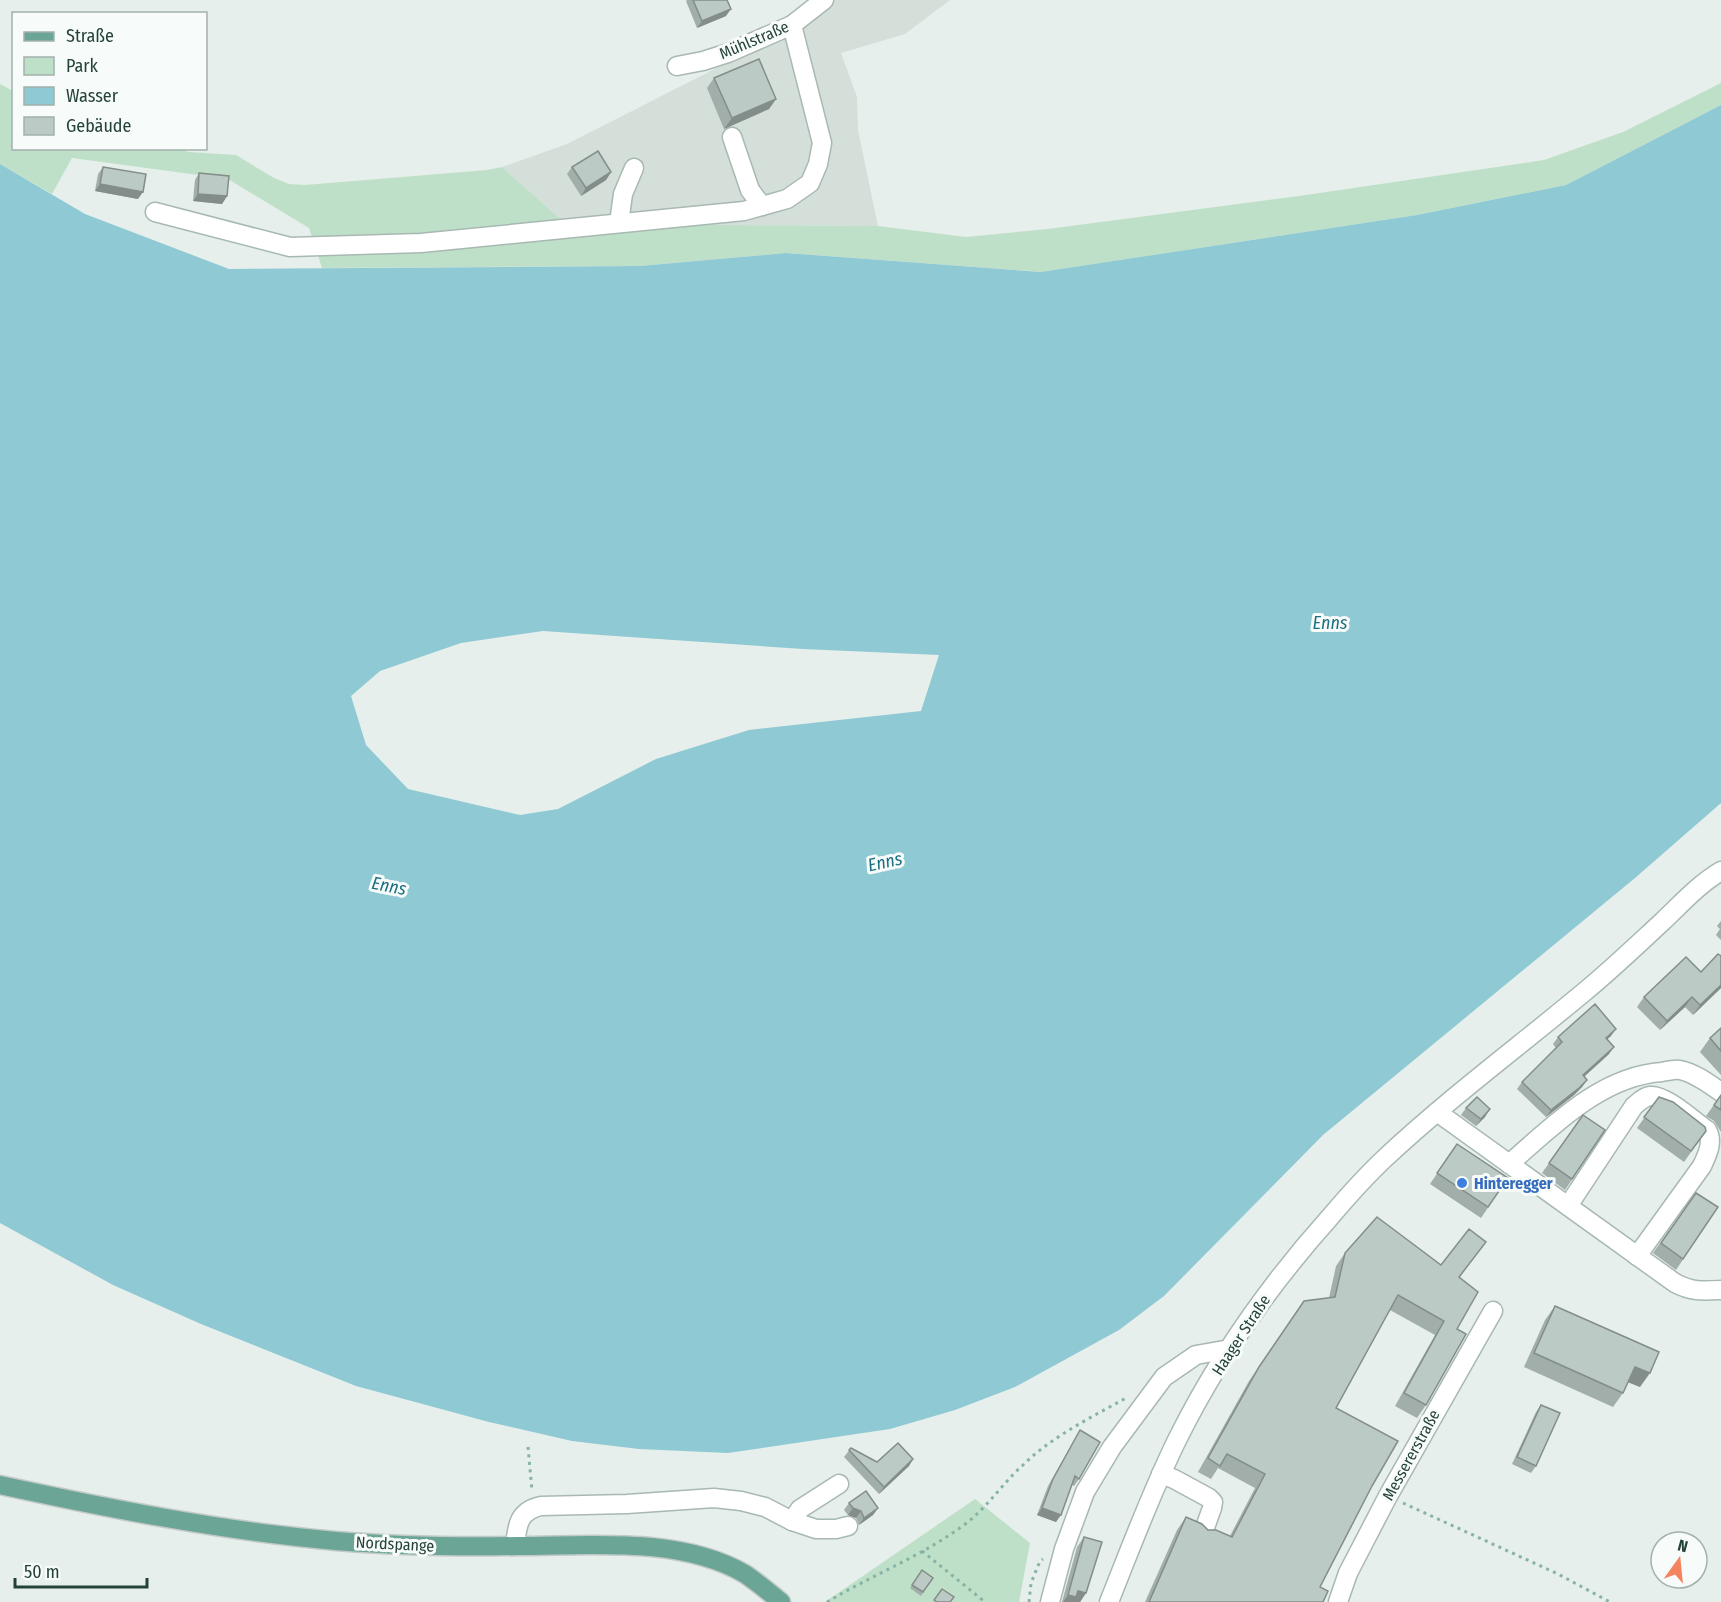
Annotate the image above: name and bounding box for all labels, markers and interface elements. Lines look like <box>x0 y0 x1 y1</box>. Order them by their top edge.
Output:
legend <box>12 12 207 150</box>
street label: Mühlstraße <box>716 17 792 63</box>
text: Straße <box>66 25 114 47</box>
text: Park <box>66 55 99 77</box>
text: Wasser <box>66 85 119 107</box>
text: Gebäude <box>66 115 132 137</box>
water label: Enns <box>1313 612 1348 634</box>
water label: Enns <box>866 848 905 876</box>
water label: Enns <box>370 872 409 900</box>
place label: Hinteregger <box>1474 1174 1553 1193</box>
marker: Hinteregger <box>1455 1176 1469 1190</box>
street label: Haager Straße <box>1208 1291 1274 1379</box>
street label: Messererstraße <box>1378 1406 1444 1504</box>
north arrow <box>1649 1530 1709 1590</box>
street label: Nordspange <box>355 1532 435 1556</box>
text: N <box>1676 1536 1690 1556</box>
scale bar <box>15 1551 147 1589</box>
text: 50 m <box>24 1561 60 1583</box>

